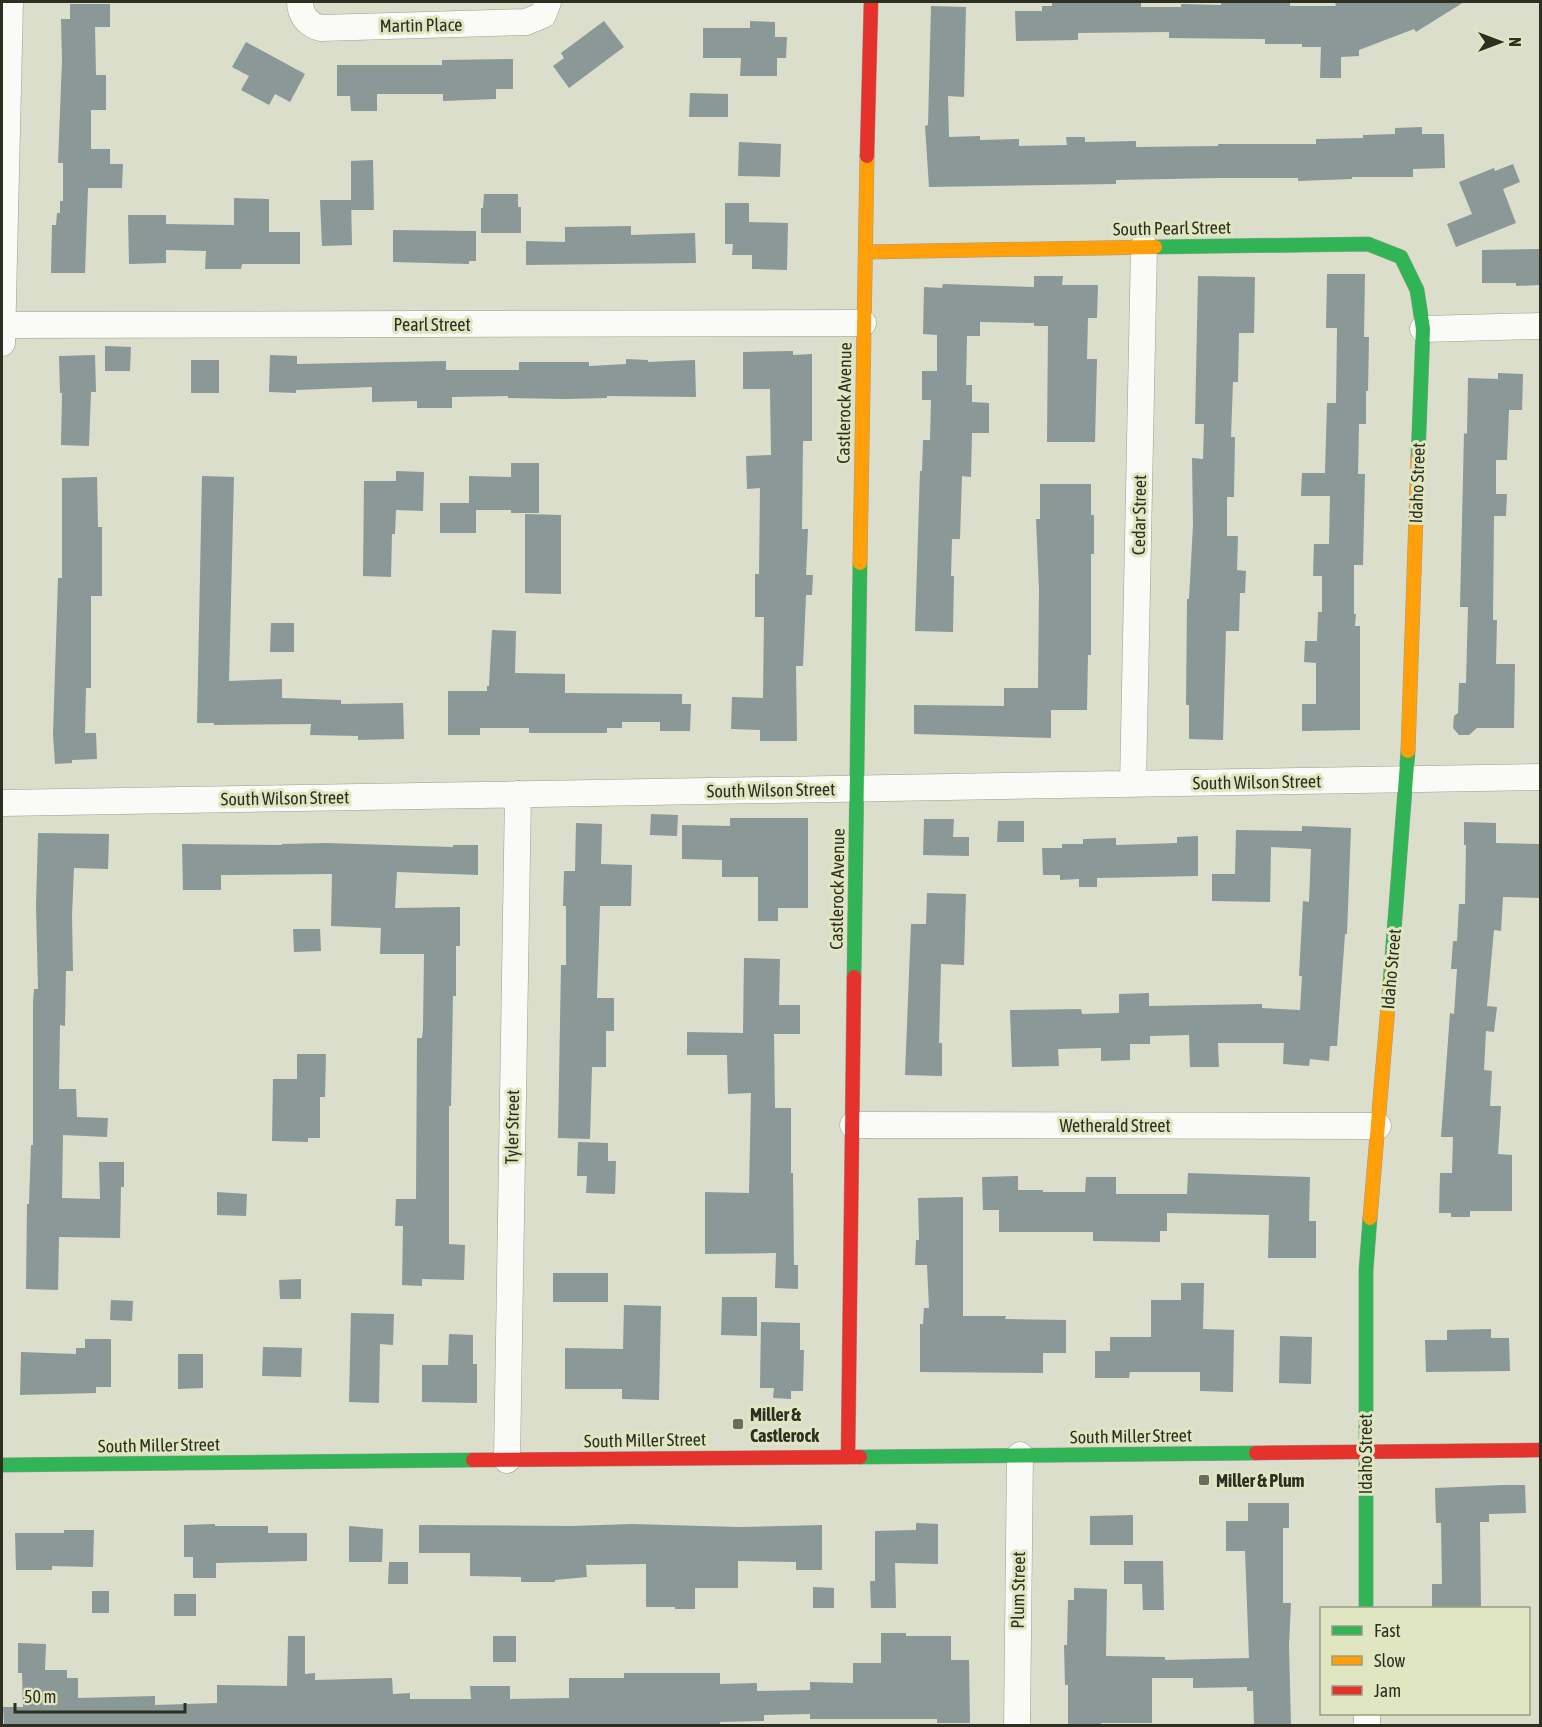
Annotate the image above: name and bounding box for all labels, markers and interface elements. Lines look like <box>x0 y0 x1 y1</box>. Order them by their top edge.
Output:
north arrow <box>1470 12 1530 72</box>
street label: Martin Place <box>379 14 463 36</box>
text: N <box>1506 37 1524 47</box>
street label: South Pearl Street <box>1113 216 1231 240</box>
street label: Pearl Street <box>393 314 471 335</box>
street label: Castlerock Avenue <box>832 342 856 464</box>
street label: Idaho Street <box>1405 442 1429 524</box>
street label: Cedar Street <box>1128 475 1150 555</box>
street label: South Wilson Street <box>1193 770 1321 794</box>
street label: South Wilson Street <box>707 778 835 802</box>
street label: South Wilson Street <box>221 786 349 810</box>
street label: Castlerock Avenue <box>825 828 849 950</box>
street label: Idaho Street <box>1377 928 1405 1010</box>
street label: Tyler Street <box>501 1090 523 1164</box>
street label: Wetherald Street <box>1059 1115 1171 1136</box>
place label: Miller & Castlerock <box>750 1404 820 1446</box>
street label: Idaho Street <box>1355 1414 1376 1494</box>
marker: Miller & Castlerock <box>731 1417 745 1431</box>
street label: South Miller Street <box>1070 1424 1192 1448</box>
street label: South Miller Street <box>584 1428 706 1452</box>
street label: South Miller Street <box>98 1433 220 1457</box>
place label: Miller & Plum <box>1216 1470 1305 1491</box>
marker: Miller & Plum <box>1197 1473 1211 1487</box>
street label: Plum Street <box>1007 1551 1029 1629</box>
legend <box>1320 1607 1530 1715</box>
text: Fast <box>1374 1620 1401 1641</box>
text: Slow <box>1374 1650 1405 1671</box>
scale bar <box>15 1676 184 1714</box>
text: Jam <box>1374 1680 1401 1701</box>
text: 50 m <box>24 1686 56 1707</box>

